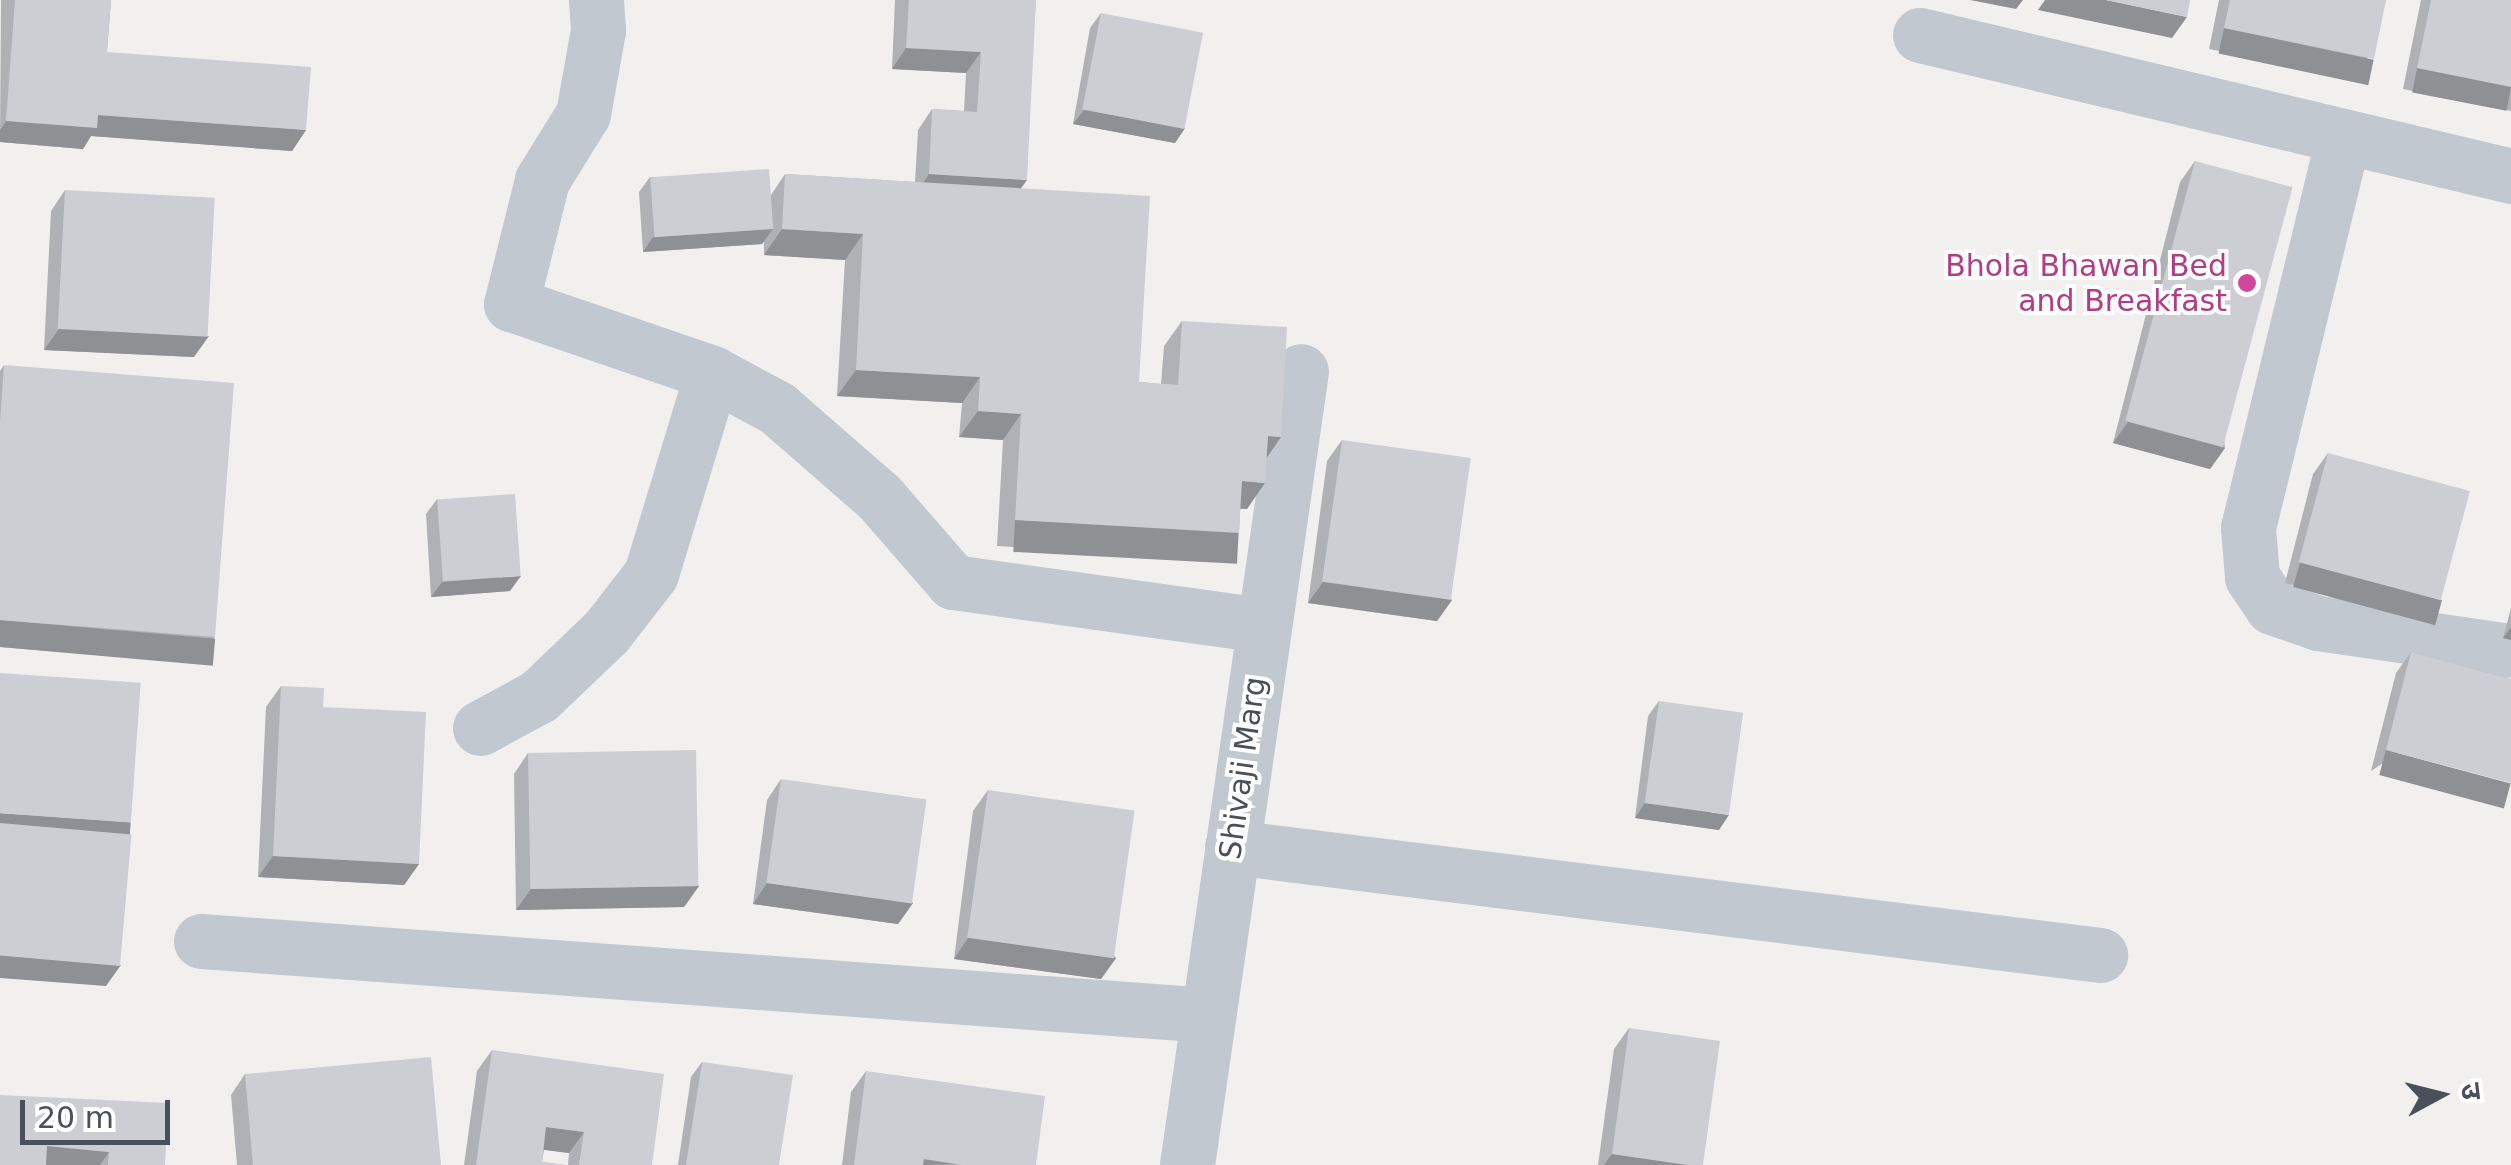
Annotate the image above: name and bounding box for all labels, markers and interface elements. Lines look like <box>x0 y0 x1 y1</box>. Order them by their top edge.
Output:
place label: Bhola Bhawan Bed and Breakfast <box>1945 248 2227 318</box>
marker: Bhola Bhawan Bed and Breakfast <box>2236 272 2258 294</box>
street label: Shivaji Marg <box>1212 674 1274 862</box>
north arrow <box>2391 1045 2491 1145</box>
scale bar <box>25 1080 175 1142</box>
text: उ <box>2454 1081 2489 1101</box>
text: 20 m <box>37 1100 114 1135</box>

